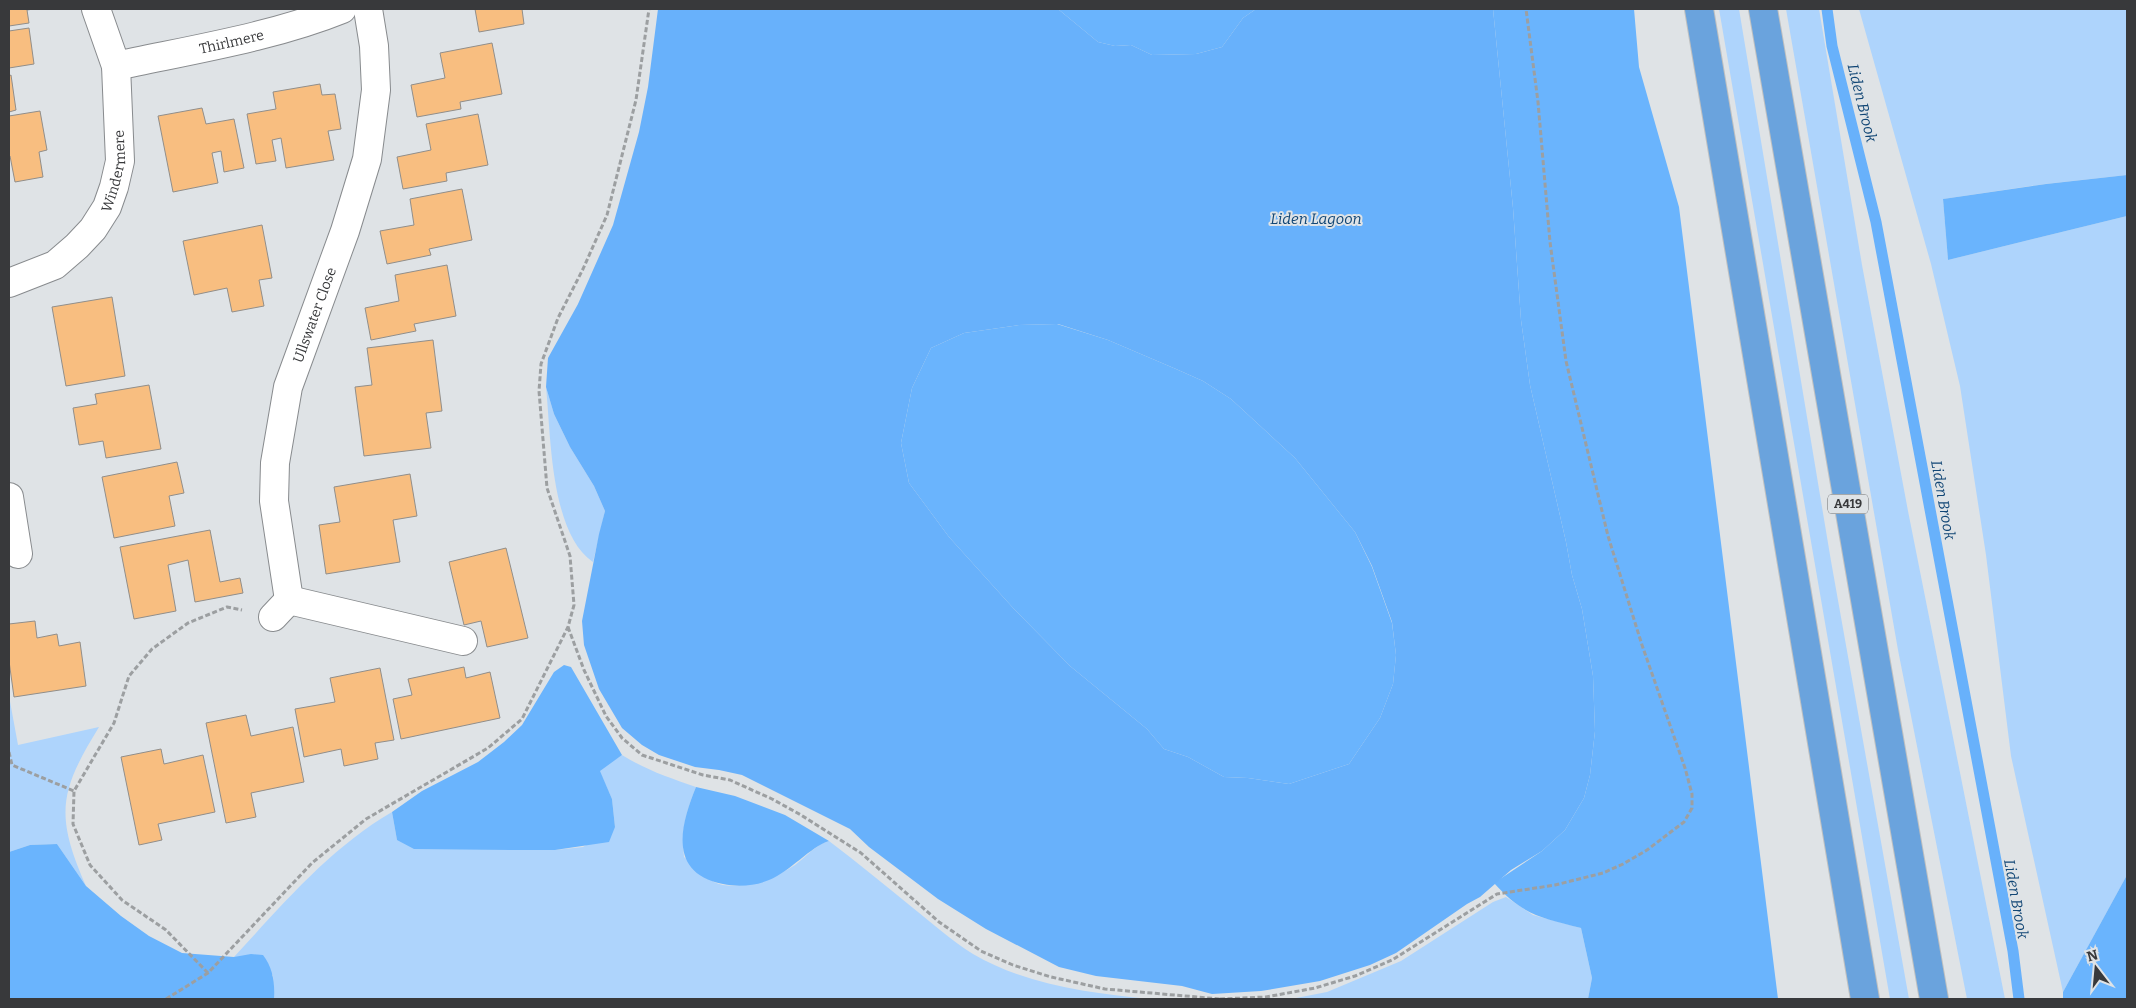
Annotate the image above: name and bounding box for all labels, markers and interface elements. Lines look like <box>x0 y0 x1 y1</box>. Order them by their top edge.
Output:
street label: Thirlmere <box>198 26 265 57</box>
water label: Liden Brook <box>1844 62 1881 145</box>
street label: Windermere <box>97 130 129 214</box>
water label: Liden Lagoon <box>1270 210 1362 228</box>
street label: Ullswater Close <box>289 265 340 365</box>
water label: Liden Brook <box>1927 459 1959 542</box>
road number: A419 <box>1828 494 1868 514</box>
water label: Liden Brook <box>2000 858 2032 941</box>
north arrow <box>2071 943 2121 993</box>
text: N <box>2085 946 2100 966</box>

